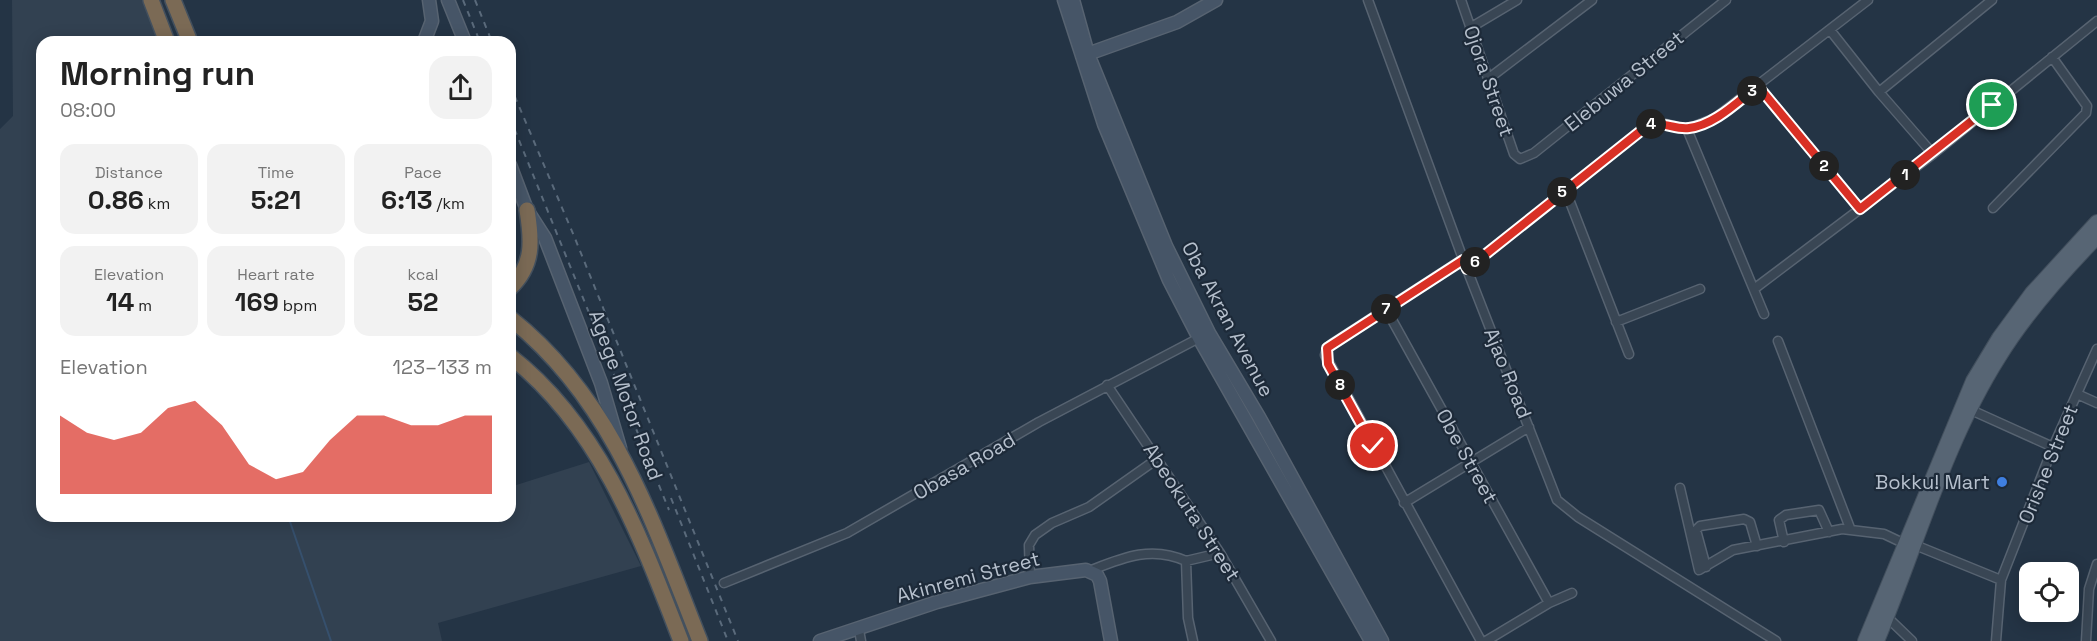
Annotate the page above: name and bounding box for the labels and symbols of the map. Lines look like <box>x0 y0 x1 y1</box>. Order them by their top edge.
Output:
street label: Ojora Street <box>1458 22 1520 140</box>
street label: Elebuwa Street <box>1559 25 1689 137</box>
pin: 3 <box>1737 76 1767 106</box>
pin <box>1966 79 2017 130</box>
pin: 4 <box>1636 109 1666 139</box>
pin: 2 <box>1809 151 1839 181</box>
pin: 1 <box>1890 160 1920 190</box>
pin: 5 <box>1547 177 1577 207</box>
street label: Oba Akran Avenue <box>1176 237 1280 401</box>
pin: 6 <box>1460 247 1490 277</box>
pin: 7 <box>1371 294 1401 324</box>
street label: Agege Motor Road <box>583 306 669 484</box>
street label: Ajao Road <box>1478 324 1538 422</box>
pin: 8 <box>1325 370 1355 400</box>
street label: Orishe Street <box>2012 400 2084 528</box>
street label: Obe Street <box>1430 404 1504 508</box>
pin <box>1347 420 1398 471</box>
street label: Obasa Road <box>908 426 1020 506</box>
street label: Abeokuta Street <box>1138 438 1246 586</box>
place label: Bokku! Mart <box>1875 469 1990 495</box>
marker: Bokku! Mart <box>1995 475 2009 489</box>
street label: Akinremi Street <box>893 545 1043 609</box>

